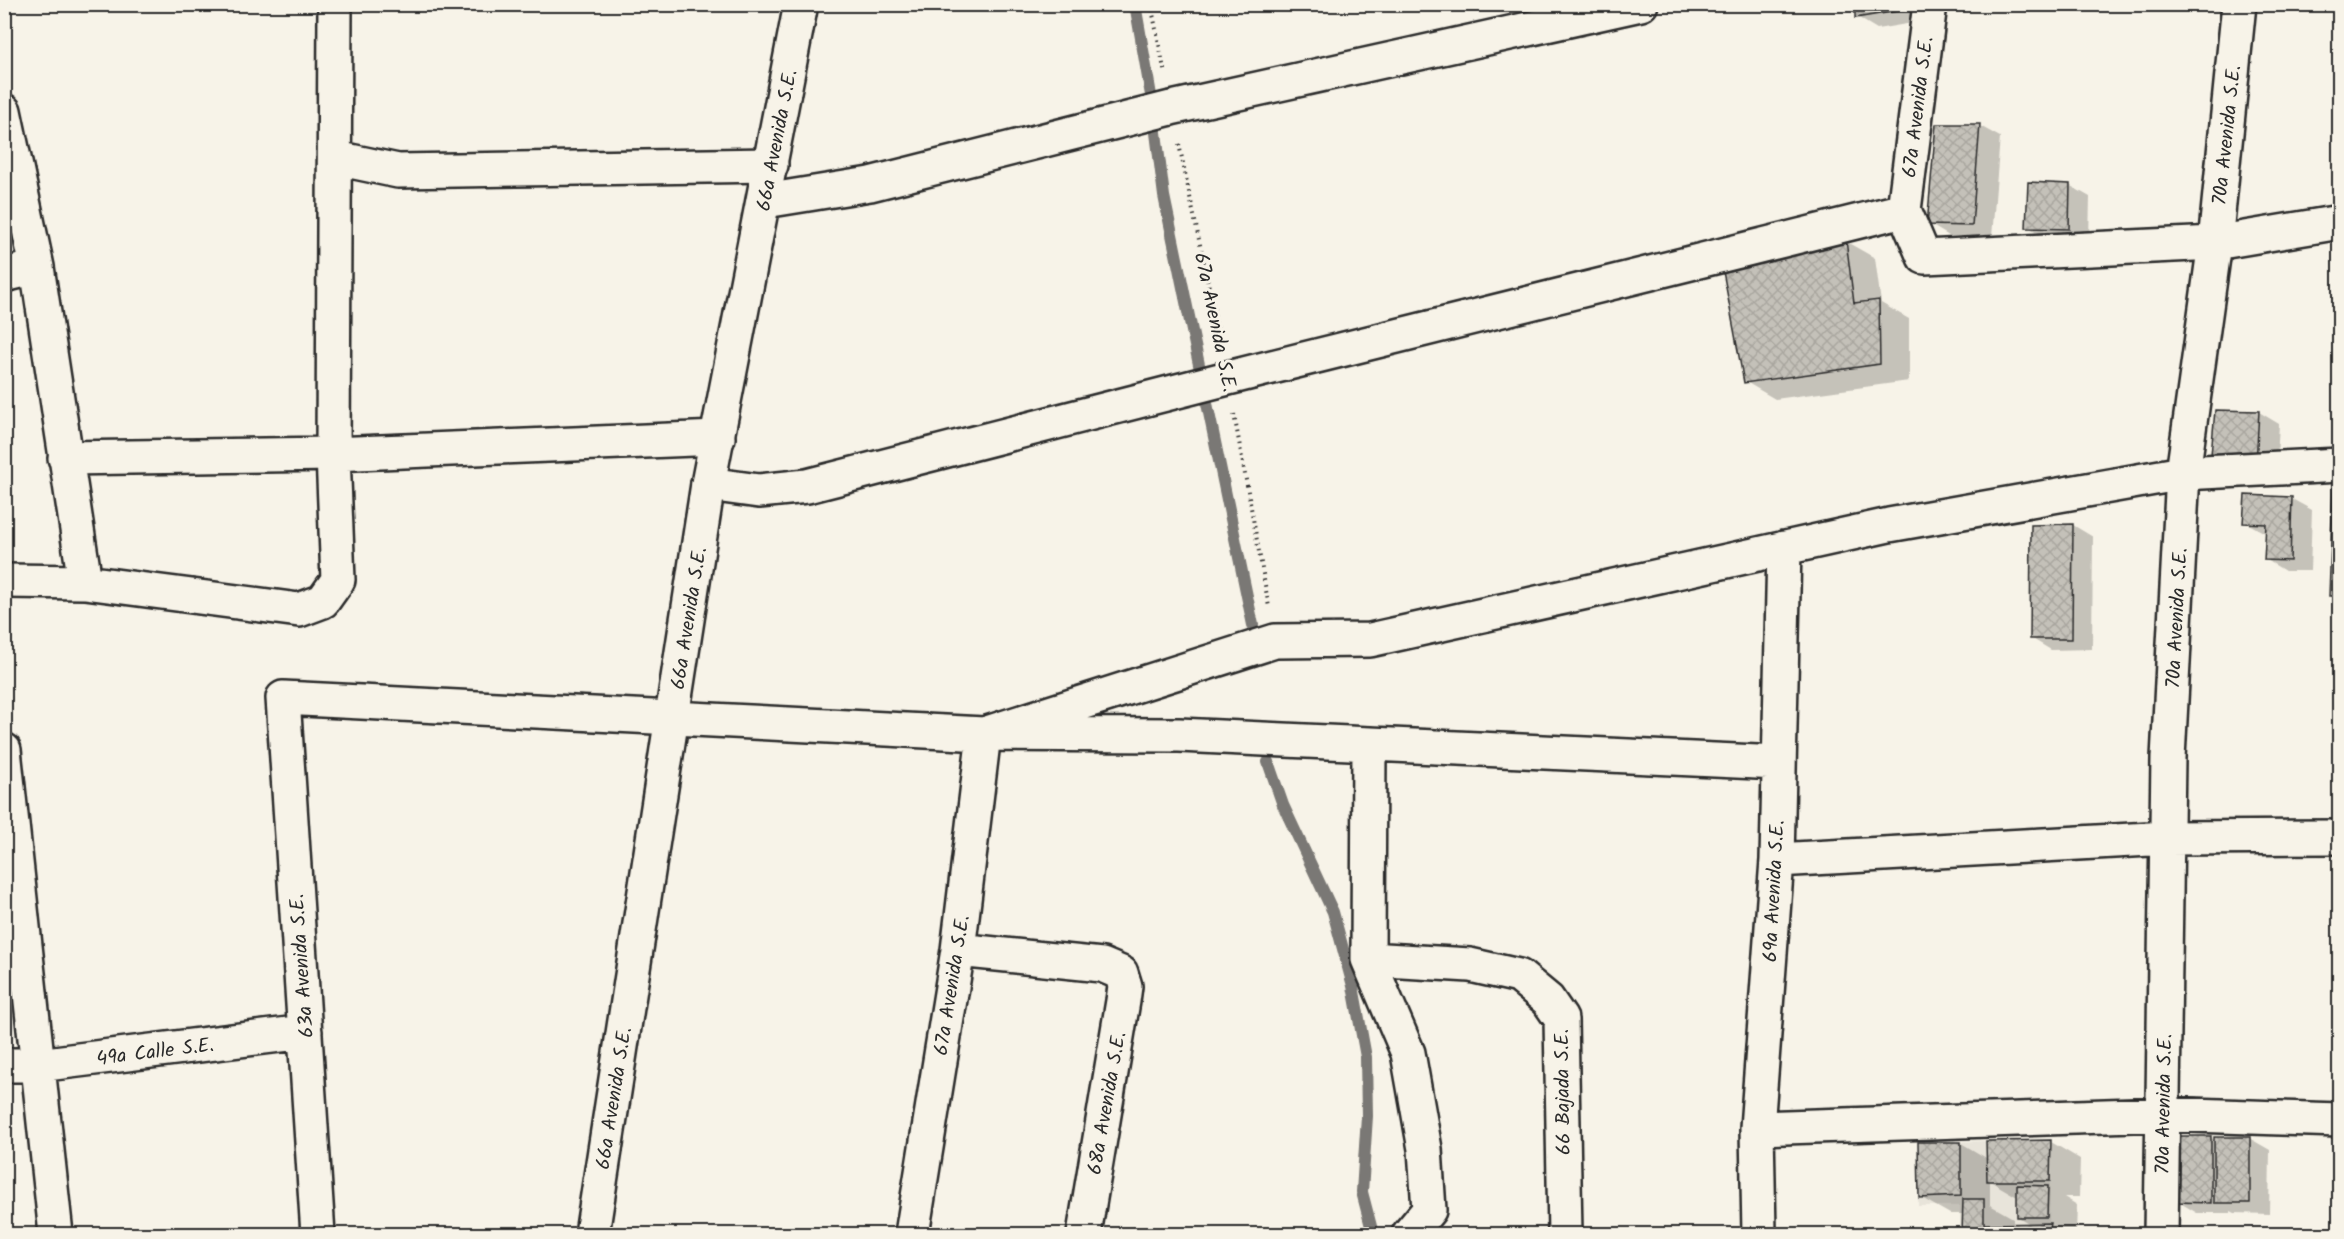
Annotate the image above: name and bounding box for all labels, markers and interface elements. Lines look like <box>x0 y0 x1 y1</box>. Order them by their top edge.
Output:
street label: 67a Avenida S.E. <box>1894 35 1944 180</box>
street label: 70a Avenida S.E. <box>2205 64 2251 207</box>
street label: 66a Avenida S.E. <box>749 67 807 214</box>
street label: 67a Avenida S.E. <box>1184 250 1244 395</box>
street label: 66a Avenida S.E. <box>663 545 717 692</box>
street label: 70a Avenida S.E. <box>2158 547 2198 689</box>
street label: 69a Avenida S.E. <box>1755 819 1795 963</box>
street label: 63a Avenida S.E. <box>282 893 324 1039</box>
street label: 67a Avenida S.E. <box>926 913 980 1058</box>
street label: 66a Avenida S.E. <box>588 1025 642 1172</box>
street label: 68a Avenida S.E. <box>1080 1029 1136 1177</box>
street label: 66 Bajada S.E. <box>1547 1029 1581 1155</box>
street label: 49a Calle S.E. <box>95 1030 216 1076</box>
street label: 70a Avenida S.E. <box>2148 1033 2182 1175</box>

